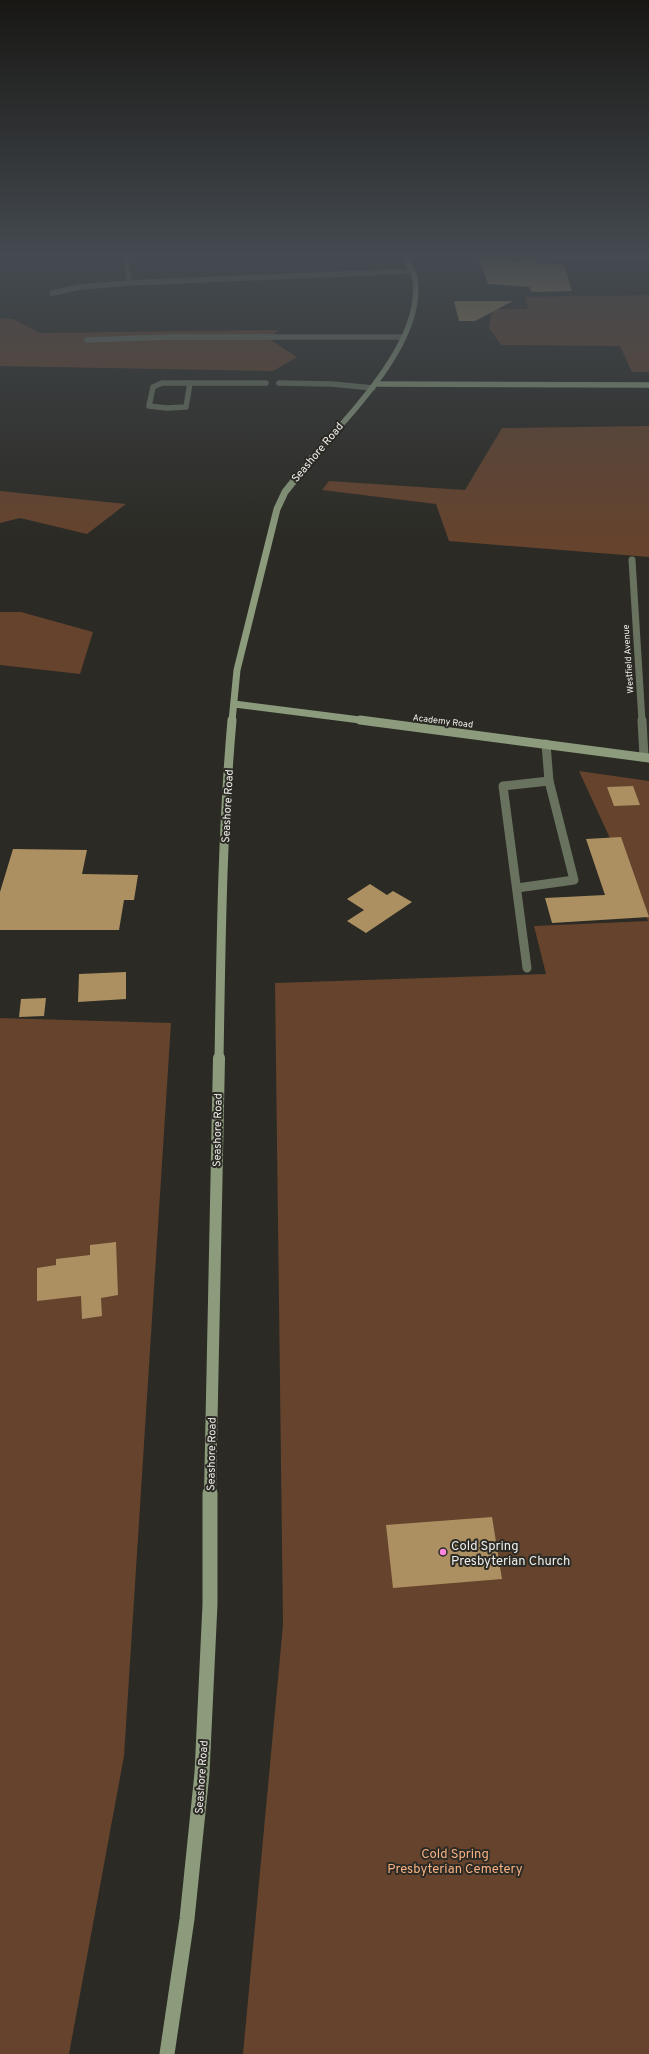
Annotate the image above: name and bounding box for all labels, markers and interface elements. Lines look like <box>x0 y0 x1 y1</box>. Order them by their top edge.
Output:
street label: Seashore Road <box>289 420 347 485</box>
street label: Westfield Avenue <box>621 624 636 694</box>
street label: Academy Road <box>412 712 474 731</box>
street label: Seashore Road <box>219 769 237 843</box>
street label: Seashore Road <box>210 1093 226 1167</box>
street label: Seashore Road <box>204 1417 220 1491</box>
place label: Cold Spring Presbyterian Church <box>451 1539 570 1570</box>
marker: Cold Spring Presbyterian Church <box>438 1547 448 1557</box>
street label: Seashore Road <box>192 1740 212 1814</box>
park label: Cold Spring Presbyterian Cemetery <box>387 1847 523 1878</box>

